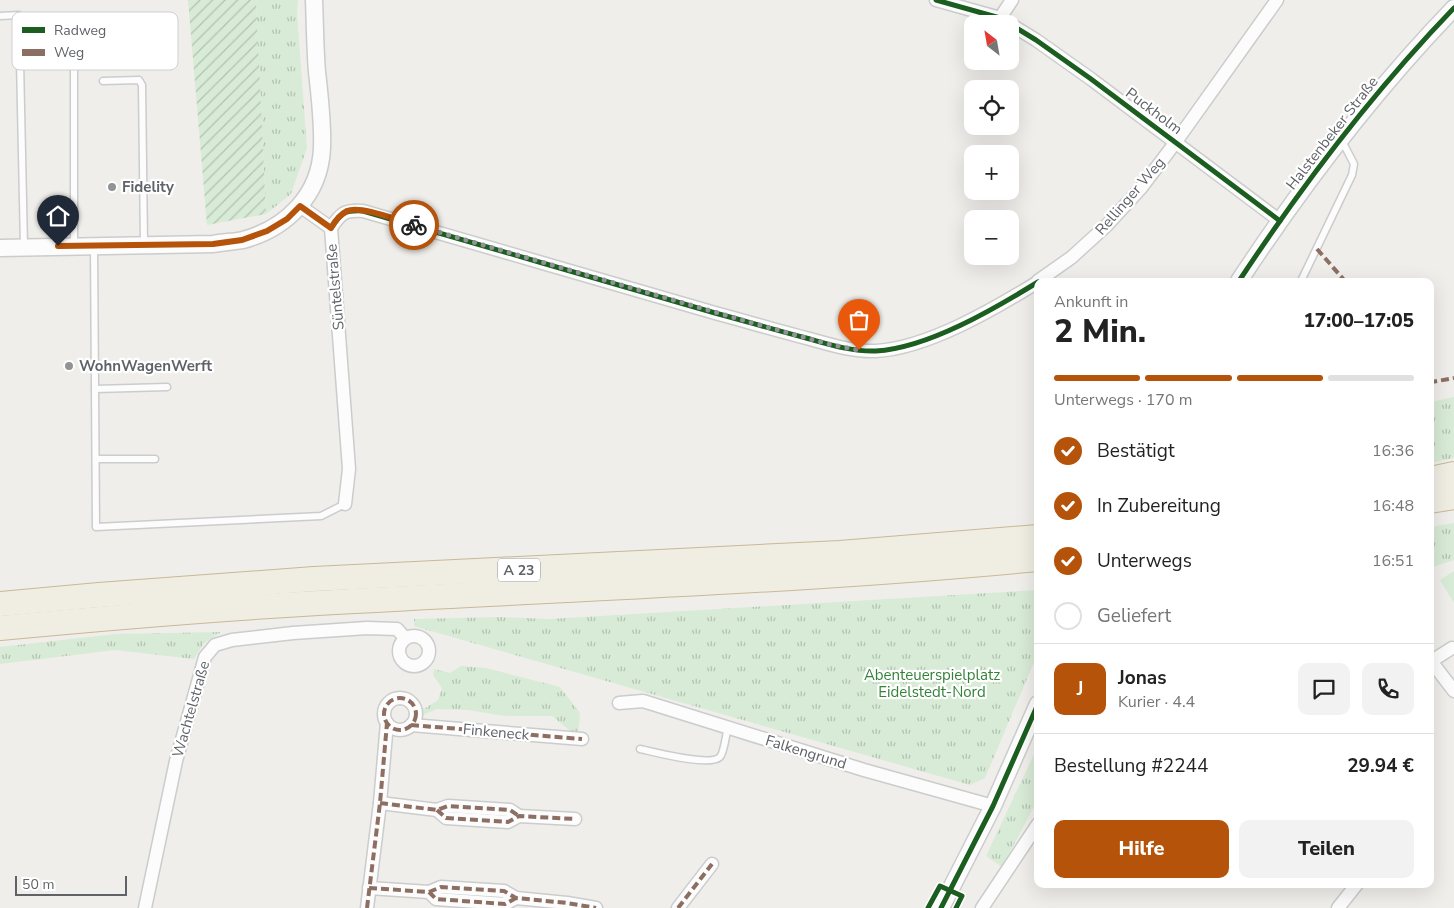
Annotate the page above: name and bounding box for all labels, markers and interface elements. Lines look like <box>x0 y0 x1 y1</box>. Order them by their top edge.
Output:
legend <box>12 12 178 70</box>
north arrow <box>964 15 1019 70</box>
map controls <box>964 15 1019 265</box>
text: Radweg <box>54 21 106 40</box>
text: Weg <box>54 43 84 62</box>
street label: Halstenbeker Straße <box>1281 72 1383 194</box>
button: locate <box>964 80 1019 135</box>
street label: Puckholm <box>1121 83 1187 139</box>
button: + <box>964 145 1019 200</box>
street label: Rellinger Weg <box>1091 153 1169 239</box>
place label: Fidelity <box>122 177 174 197</box>
marker: Fidelity <box>106 181 118 193</box>
pin <box>37 195 79 246</box>
courier <box>389 200 439 250</box>
icon: home <box>44 202 72 230</box>
button: − <box>964 210 1019 265</box>
icon: bike <box>400 211 428 239</box>
street label: Süntelstraße <box>321 243 349 331</box>
text: Ankunft in <box>1054 291 1128 313</box>
pin <box>838 299 880 350</box>
icon: bag <box>845 306 873 334</box>
text: 17:00–17:05 <box>1303 308 1414 334</box>
text: 2 Min. <box>1054 310 1146 353</box>
place label: WohnWagenWerft <box>79 356 212 376</box>
marker: WohnWagenWerft <box>63 360 75 372</box>
text: Unterwegs · 170 m <box>1054 389 1192 411</box>
icon: check <box>1054 437 1082 465</box>
text: Bestätigt <box>1097 438 1175 464</box>
text: 16:36 <box>1372 440 1414 462</box>
icon: check <box>1054 492 1082 520</box>
text: In Zubereitung <box>1097 493 1221 519</box>
text: 16:48 <box>1372 495 1414 517</box>
icon: check <box>1054 547 1082 575</box>
text: Unterwegs <box>1097 548 1192 574</box>
text: 16:51 <box>1372 550 1414 572</box>
road number: A 23 <box>498 558 540 582</box>
text: Geliefert <box>1097 603 1171 629</box>
street label: Wachtelstraße <box>168 658 214 760</box>
button: chat <box>1298 663 1350 715</box>
button: phone <box>1362 663 1414 715</box>
park label: Abenteuerspielplatz Eidelstedt-Nord <box>864 665 1000 702</box>
text: Jonas <box>1118 665 1166 691</box>
text: J <box>1077 676 1083 702</box>
text: Kurier · 4.4 <box>1118 691 1195 713</box>
street label: Finkeneck <box>462 719 530 745</box>
street label: Falkengrund <box>763 730 849 774</box>
text: Bestellung #2244 <box>1054 753 1208 779</box>
text: 29.94 € <box>1347 753 1414 779</box>
button: Hilfe <box>1054 820 1229 878</box>
button: Teilen <box>1239 820 1414 878</box>
scale bar <box>15 873 128 896</box>
text: 50 m <box>22 875 54 894</box>

